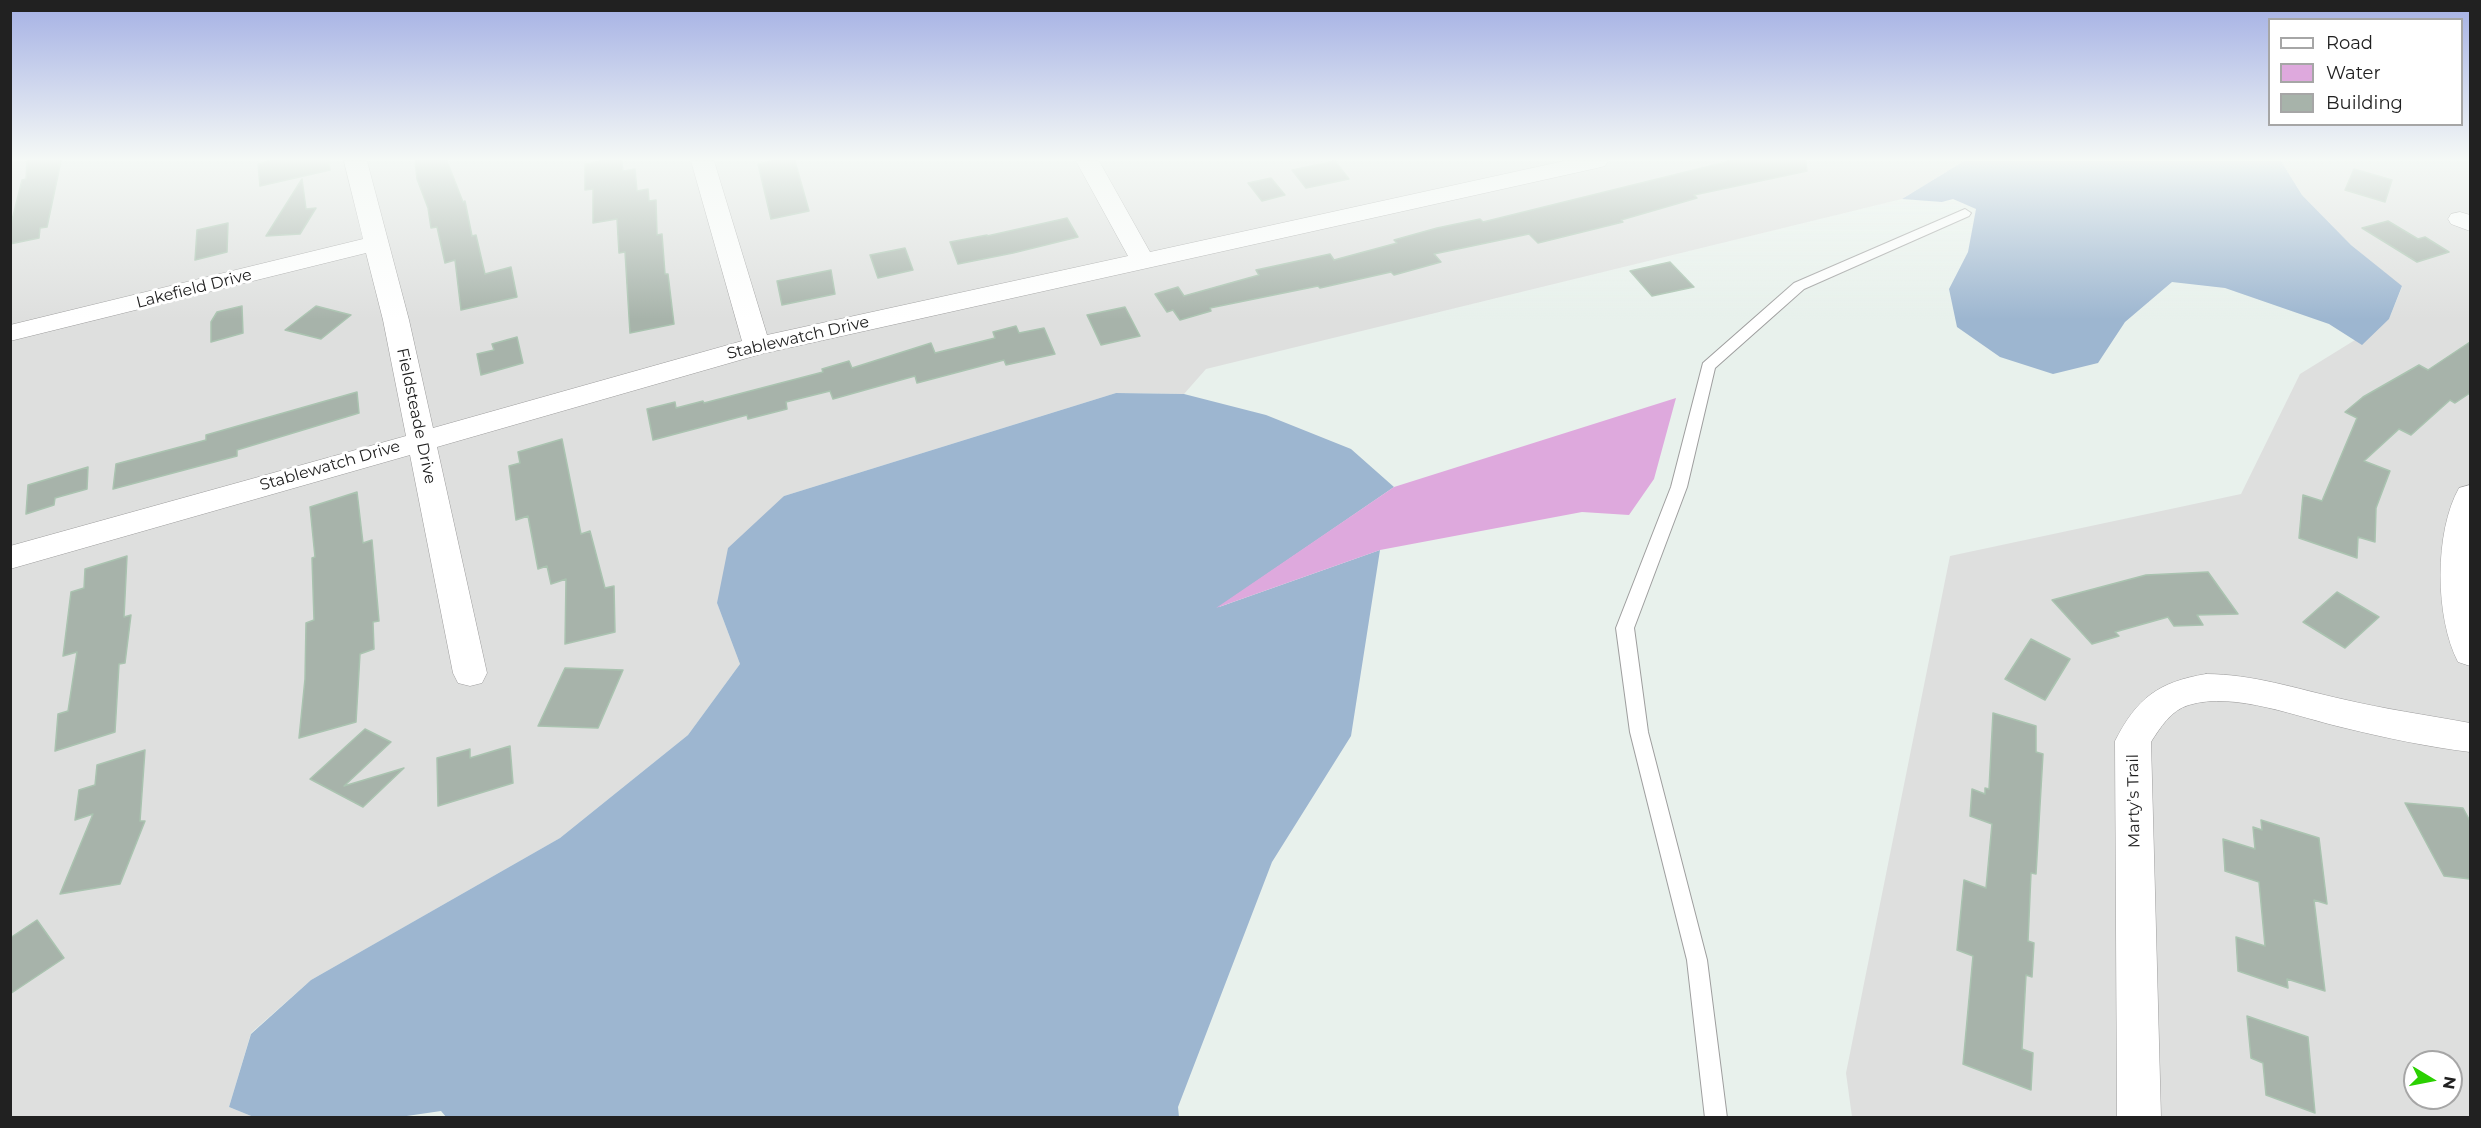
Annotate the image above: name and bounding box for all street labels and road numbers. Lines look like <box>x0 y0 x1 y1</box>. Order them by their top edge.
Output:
street label: Lakefield Drive <box>134 265 254 313</box>
street label: Stablewatch Drive <box>725 312 871 364</box>
street label: Fieldsteade Drive <box>392 346 440 486</box>
street label: Stablewatch Drive <box>258 437 402 495</box>
street label: Marty’s Trail <box>2124 754 2144 848</box>

